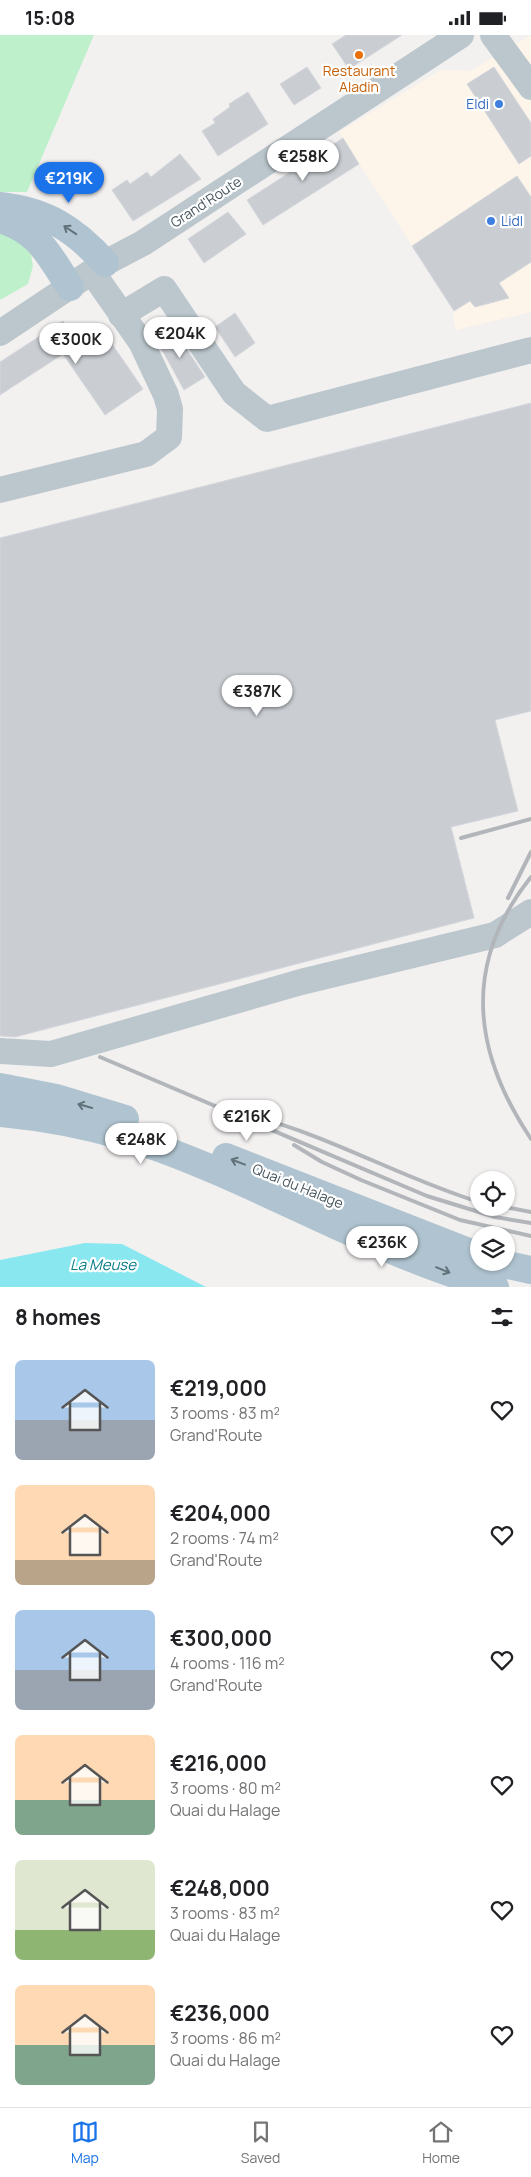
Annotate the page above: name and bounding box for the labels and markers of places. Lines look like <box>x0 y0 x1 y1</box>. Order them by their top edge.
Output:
marker: Restaurant Aladin <box>353 49 365 61</box>
place label: Restaurant Aladin <box>323 61 396 96</box>
place label: Eldi <box>466 94 489 113</box>
marker: Eldi <box>493 98 505 110</box>
pin: €258K <box>268 139 338 182</box>
pin: €219K <box>34 161 104 204</box>
place label: Lidl <box>501 211 523 230</box>
marker: Lidl <box>485 215 497 227</box>
pin: €204K <box>145 317 215 359</box>
pin: €300K <box>41 323 111 365</box>
pin: €387K <box>222 675 292 717</box>
pin: €216K <box>212 1099 282 1142</box>
pin: €248K <box>106 1123 176 1165</box>
pin: €236K <box>347 1225 417 1268</box>

